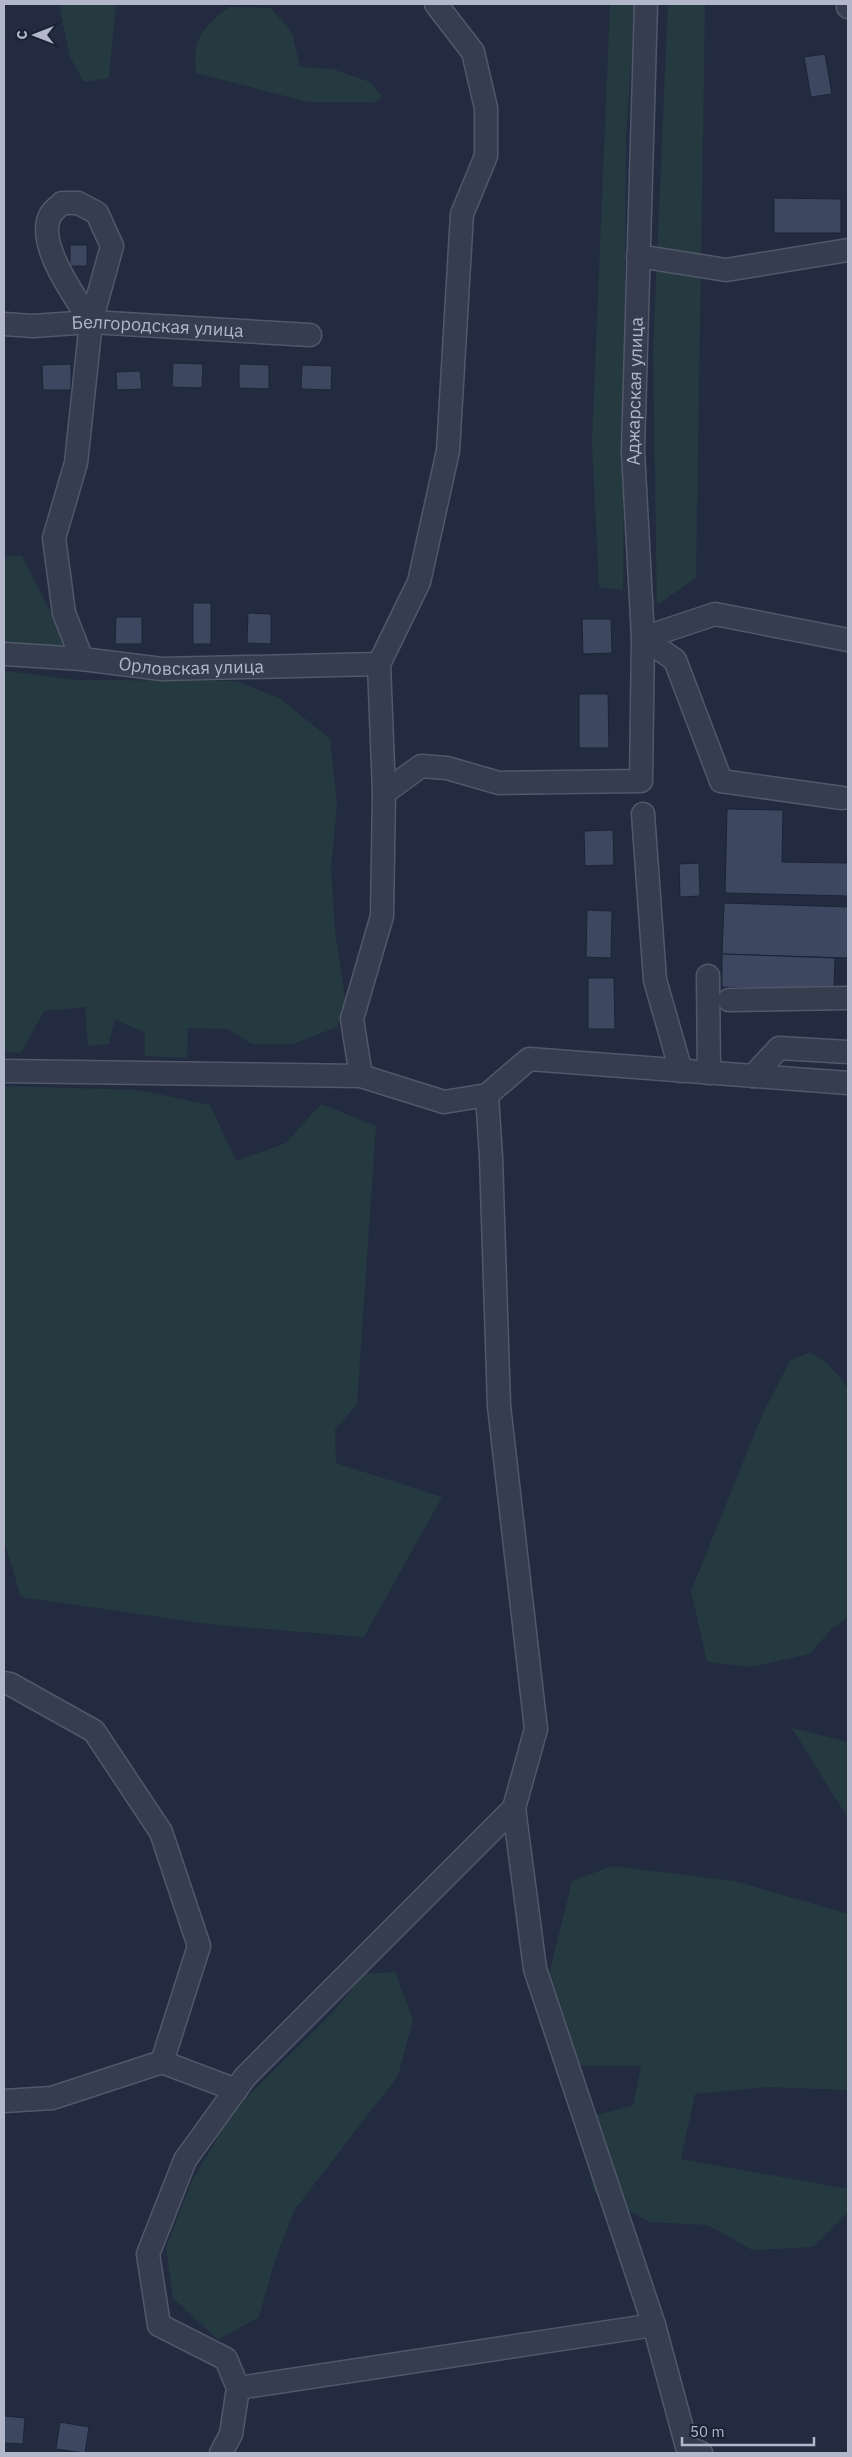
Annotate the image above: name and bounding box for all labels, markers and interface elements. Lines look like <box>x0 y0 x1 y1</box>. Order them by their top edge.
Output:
north arrow <box>10 10 60 60</box>
text: С <box>13 30 31 40</box>
street label: Белгородская улица <box>71 310 245 342</box>
street label: Аджарская улица <box>621 316 648 466</box>
street label: Орловская улица <box>117 652 265 680</box>
scale bar <box>682 2414 814 2446</box>
text: 50 m <box>690 2422 725 2441</box>

